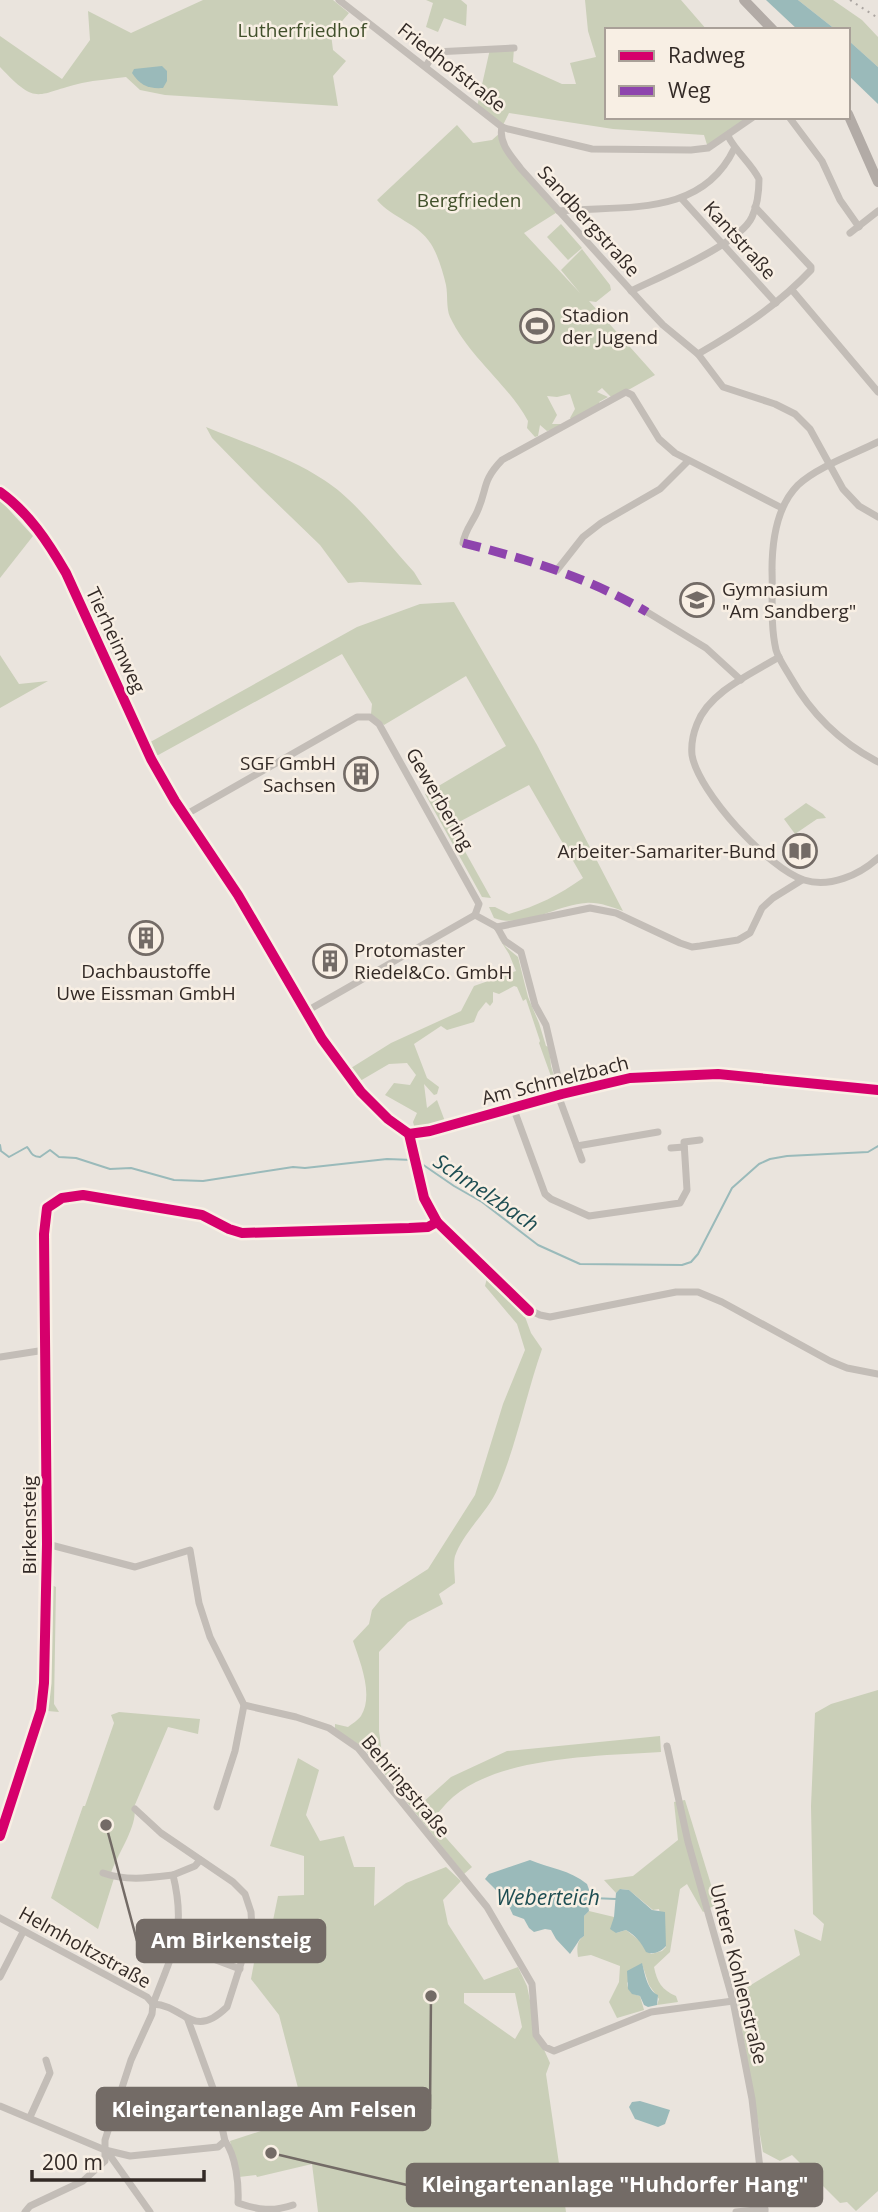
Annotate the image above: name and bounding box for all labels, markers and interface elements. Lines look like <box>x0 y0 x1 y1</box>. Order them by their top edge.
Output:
street label: Friedhofstraße <box>392 16 512 118</box>
park label: Lutherfriedhof <box>237 17 368 43</box>
legend <box>605 28 850 119</box>
text: Radweg <box>668 41 745 69</box>
text: Weg <box>668 76 711 104</box>
street label: Sandbergstraße <box>532 160 646 282</box>
park label: Bergfrieden <box>417 187 521 213</box>
street label: Kantstraße <box>698 195 782 285</box>
place label: Stadion der Jugend <box>562 302 658 350</box>
sports icon: Stadion der Jugend <box>518 307 556 345</box>
place label: Gymnasium "Am Sandberg" <box>722 576 856 624</box>
school or university icon: Gymnasium "Am Sandberg" <box>678 581 716 619</box>
street label: Tierheimweg <box>80 583 152 697</box>
street label: Gewerbering <box>400 743 480 855</box>
place label: SGF GmbH Sachsen <box>240 750 336 798</box>
building icon: SGF GmbH Sachsen <box>342 755 380 793</box>
library icon: Arbeiter-Samariter-Bund <box>781 832 819 870</box>
place label: Arbeiter-Samariter-Bund <box>558 838 776 864</box>
building icon: Dachbaustoffe Uwe Eissman GmbH <box>127 919 165 957</box>
place label: Protomaster Riedel&Co. GmbH <box>354 937 513 985</box>
building icon: Protomaster Riedel&Co. GmbH <box>311 942 349 980</box>
place label: Dachbaustoffe Uwe Eissman GmbH <box>56 958 236 1006</box>
street label: Am Schmelzbach <box>479 1049 631 1111</box>
water label: Schmelzbach <box>428 1147 545 1238</box>
street label: Birkensteig <box>16 1476 42 1574</box>
street label: Behringstraße <box>356 1729 456 1843</box>
street label: Untere Kohlenstraße <box>704 1881 774 2067</box>
water label: Weberteich <box>496 1883 600 1911</box>
street label: Helmholtzstraße <box>14 1900 156 1994</box>
callout: Am Birkensteig <box>137 1920 325 1962</box>
text: Am Birkensteig <box>151 1926 311 1954</box>
callout: Kleingartenanlage Am Felsen <box>97 2088 430 2130</box>
text: Kleingartenanlage Am Felsen <box>111 2095 417 2123</box>
scale bar <box>32 2138 203 2182</box>
text: 200 m <box>42 2148 103 2176</box>
callout: Kleingartenanlage "Huhdorfer Hang" <box>407 2164 822 2206</box>
text: Kleingartenanlage "Huhdorfer Hang" <box>422 2170 808 2198</box>

